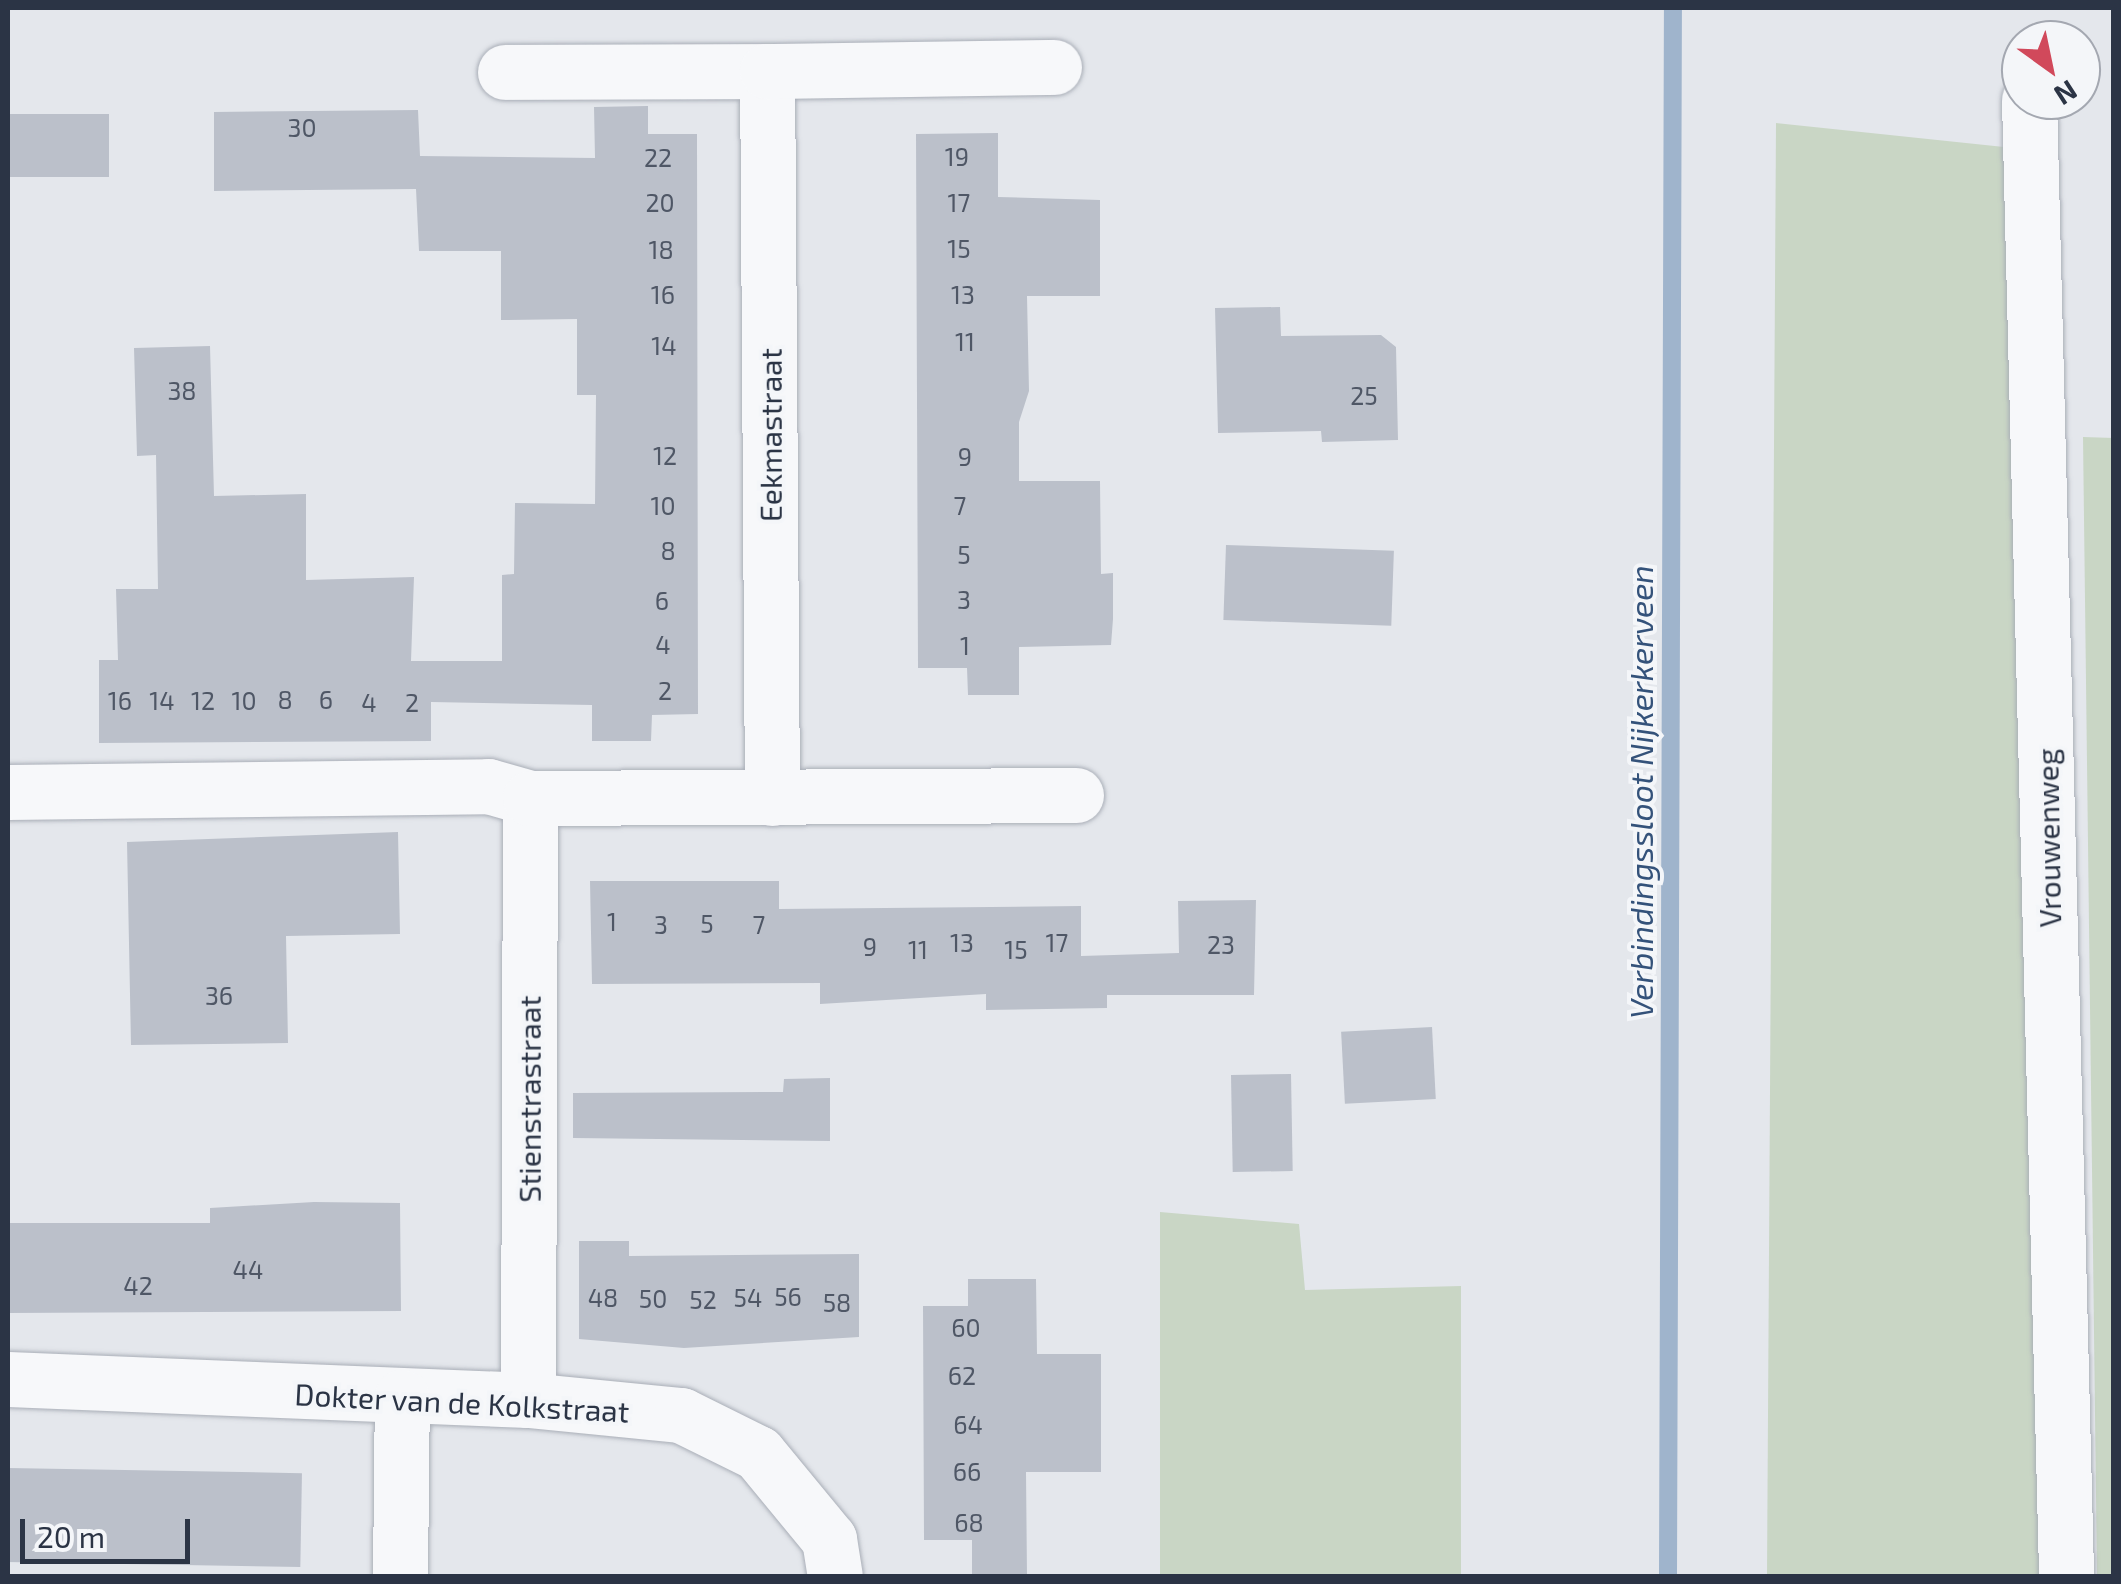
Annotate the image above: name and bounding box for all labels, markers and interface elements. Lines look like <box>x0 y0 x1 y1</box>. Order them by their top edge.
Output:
north arrow <box>2001 20 2101 120</box>
text: N <box>2049 74 2084 113</box>
house number: 30 <box>288 112 316 142</box>
house number: 19 <box>945 141 969 171</box>
house number: 22 <box>644 142 672 172</box>
house number: 20 <box>645 187 675 217</box>
house number: 17 <box>948 187 970 217</box>
house number: 15 <box>947 233 971 263</box>
house number: 18 <box>648 234 674 264</box>
house number: 16 <box>651 279 675 309</box>
house number: 13 <box>951 279 975 309</box>
house number: 11 <box>955 326 975 356</box>
house number: 14 <box>651 330 677 360</box>
street label: Eekmastraat <box>752 348 788 522</box>
house number: 38 <box>167 375 197 405</box>
house number: 25 <box>1350 380 1378 410</box>
house number: 12 <box>653 440 677 470</box>
house number: 9 <box>958 441 972 471</box>
house number: 10 <box>650 490 676 520</box>
house number: 7 <box>954 490 966 520</box>
house number: 8 <box>660 535 676 565</box>
house number: 5 <box>957 539 971 569</box>
water label: Verbindingssloot Nijkerkerveen <box>1621 565 1659 1019</box>
house number: 3 <box>957 584 971 614</box>
house number: 6 <box>655 585 669 615</box>
house number: 4 <box>655 629 671 659</box>
house number: 1 <box>960 630 970 660</box>
house number: 2 <box>658 675 672 705</box>
house number: 8 <box>277 684 293 714</box>
house number: 6 <box>319 684 333 714</box>
house number: 16 <box>108 685 132 715</box>
house number: 14 <box>149 685 175 715</box>
house number: 12 <box>191 685 215 715</box>
house number: 10 <box>231 685 257 715</box>
house number: 4 <box>361 687 377 717</box>
house number: 2 <box>405 687 419 717</box>
street label: Vrouwenweg <box>2028 748 2068 928</box>
house number: 1 <box>607 906 617 936</box>
house number: 5 <box>700 908 714 938</box>
house number: 3 <box>654 909 668 939</box>
house number: 7 <box>753 909 765 939</box>
house number: 13 <box>950 927 974 957</box>
house number: 17 <box>1046 927 1068 957</box>
house number: 23 <box>1207 929 1235 959</box>
house number: 9 <box>863 931 877 961</box>
house number: 11 <box>908 934 928 964</box>
house number: 15 <box>1004 934 1028 964</box>
house number: 36 <box>205 980 233 1010</box>
street label: Stienstrastraat <box>511 995 547 1203</box>
house number: 44 <box>233 1254 263 1284</box>
house number: 42 <box>123 1270 153 1300</box>
house number: 56 <box>774 1281 802 1311</box>
house number: 48 <box>588 1282 618 1312</box>
house number: 54 <box>734 1282 762 1312</box>
house number: 50 <box>639 1283 667 1313</box>
house number: 52 <box>689 1284 717 1314</box>
house number: 58 <box>823 1287 851 1317</box>
house number: 60 <box>951 1312 981 1342</box>
house number: 62 <box>948 1360 976 1390</box>
street label: Dokter van de Kolkstraat <box>293 1375 631 1429</box>
house number: 64 <box>953 1409 983 1439</box>
house number: 66 <box>953 1456 981 1486</box>
scale bar <box>25 1499 195 1561</box>
house number: 68 <box>954 1507 984 1537</box>
text: 20 m <box>37 1518 105 1554</box>

